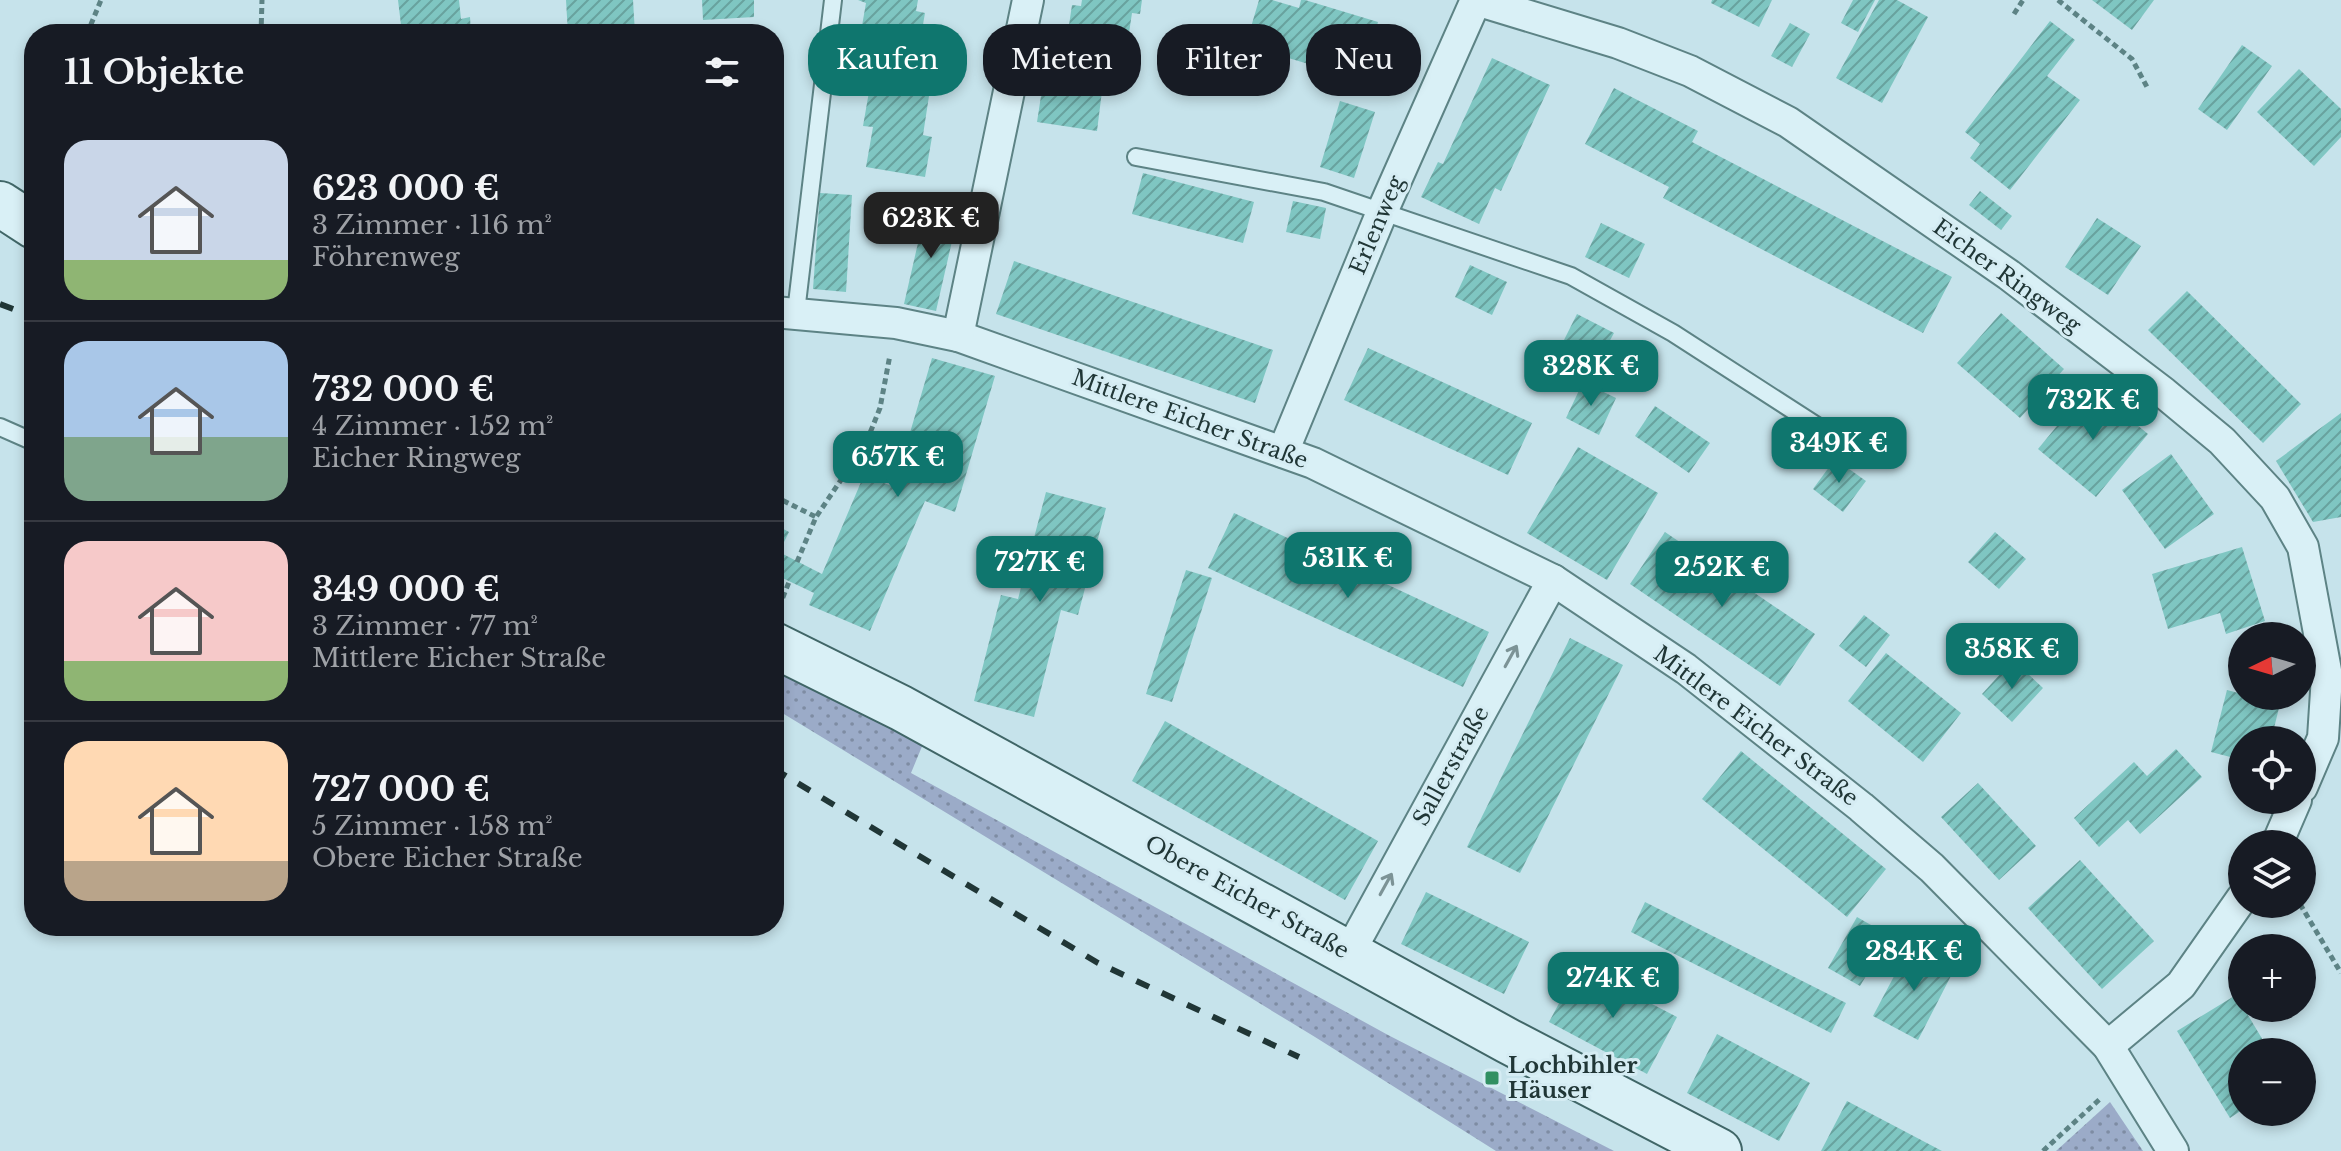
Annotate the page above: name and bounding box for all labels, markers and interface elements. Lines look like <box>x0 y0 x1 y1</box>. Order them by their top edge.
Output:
chip: Kaufen <box>808 24 967 96</box>
chip: Mieten <box>983 24 1141 96</box>
chip: Filter <box>1157 24 1290 96</box>
chip: Neu <box>1306 24 1421 96</box>
icon: filters <box>700 50 744 94</box>
text: 11 Objekte <box>64 51 244 93</box>
text: 623 000 € <box>312 167 500 209</box>
street label: Erlenweg <box>1344 171 1410 279</box>
icon: home <box>128 172 224 268</box>
pin: 623K € <box>866 192 996 260</box>
text: 623K € <box>882 202 980 234</box>
text: 3 Zimmer · 116 m² <box>312 209 552 241</box>
street label: Eicher Ringweg <box>1928 213 2087 339</box>
text: Föhrenweg <box>312 241 460 273</box>
pin: 328K € <box>1526 340 1656 408</box>
text: 328K € <box>1542 350 1640 382</box>
street label: Mittlere Eicher Straße <box>1068 364 1312 474</box>
text: 732 000 € <box>312 368 494 410</box>
icon: home <box>128 373 224 469</box>
pin: 732K € <box>2028 374 2158 442</box>
text: 732K € <box>2046 384 2140 416</box>
text: 4 Zimmer · 152 m² <box>312 410 553 442</box>
pin: 349K € <box>1774 417 1904 485</box>
text: 349K € <box>1790 427 1888 459</box>
pin: 657K € <box>833 431 963 499</box>
text: 657K € <box>851 441 945 473</box>
text: Eicher Ringweg <box>312 442 521 474</box>
pin: 531K € <box>1283 532 1413 600</box>
pin: 727K € <box>975 536 1105 604</box>
pin: 252K € <box>1657 541 1787 609</box>
text: 531K € <box>1303 542 1393 574</box>
text: 727K € <box>994 546 1086 578</box>
text: 252K € <box>1674 551 1770 583</box>
text: 349 000 € <box>312 568 500 610</box>
icon: home <box>128 573 224 669</box>
text: 3 Zimmer · 77 m² <box>312 610 538 642</box>
north arrow <box>2228 622 2316 710</box>
map controls <box>2228 622 2316 1126</box>
pin: 358K € <box>1947 623 2077 691</box>
text: 358K € <box>1964 633 2060 665</box>
street label: Mittlere Eicher Straße <box>1648 640 1864 812</box>
text: Mittlere Eicher Straße <box>312 642 606 674</box>
one-way arrow <box>1504 645 1520 669</box>
street label: Sallerstraße <box>1407 702 1495 830</box>
button: locate <box>2228 726 2316 814</box>
text: 727 000 € <box>312 768 490 810</box>
icon: home <box>128 773 224 869</box>
text: 5 Zimmer · 158 m² <box>312 810 553 842</box>
street label: Obere Eicher Straße <box>1140 830 1354 964</box>
button: layers <box>2228 830 2316 918</box>
text: Obere Eicher Straße <box>312 842 583 874</box>
one-way arrow <box>1378 873 1394 896</box>
pin: 284K € <box>1849 925 1979 993</box>
button: + <box>2228 934 2316 1022</box>
text: 284K € <box>1865 935 1963 967</box>
pin: 274K € <box>1548 952 1678 1020</box>
text: 274K € <box>1566 962 1660 994</box>
button: − <box>2228 1038 2316 1126</box>
place label: Lochbihler Häuser <box>1508 1052 1637 1104</box>
marker: Lochbihler Häuser <box>1483 1069 1501 1087</box>

